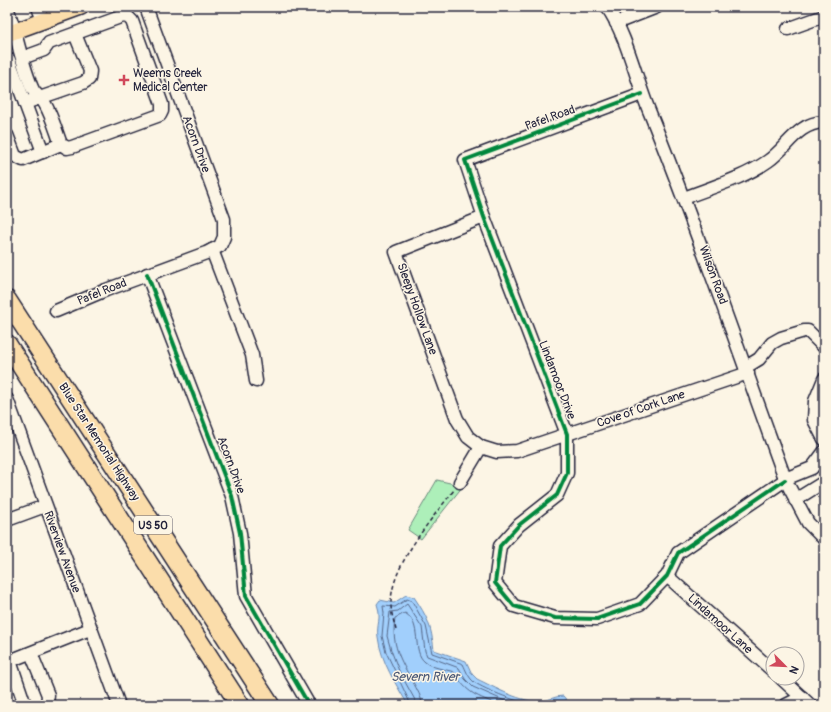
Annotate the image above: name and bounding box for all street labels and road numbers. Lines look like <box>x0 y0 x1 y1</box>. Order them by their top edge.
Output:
street label: Pafel Road <box>523 102 577 134</box>
street label: Acorn Drive <box>179 113 213 175</box>
street label: Wilson Road <box>695 244 731 306</box>
street label: Sleepy Hollow Lane <box>393 261 441 357</box>
street label: Pafel Road <box>75 275 129 309</box>
street label: Lindamoor Drive <box>535 339 579 422</box>
street label: Blue Star Memorial Highway <box>55 380 143 504</box>
street label: Cove of Cork Lane <box>595 387 687 431</box>
street label: Acorn Drive <box>214 434 248 496</box>
street label: Riverview Avenue <box>40 509 84 595</box>
road number: US 50 <box>134 516 172 534</box>
street label: Lindamoor Lane <box>684 591 756 657</box>

